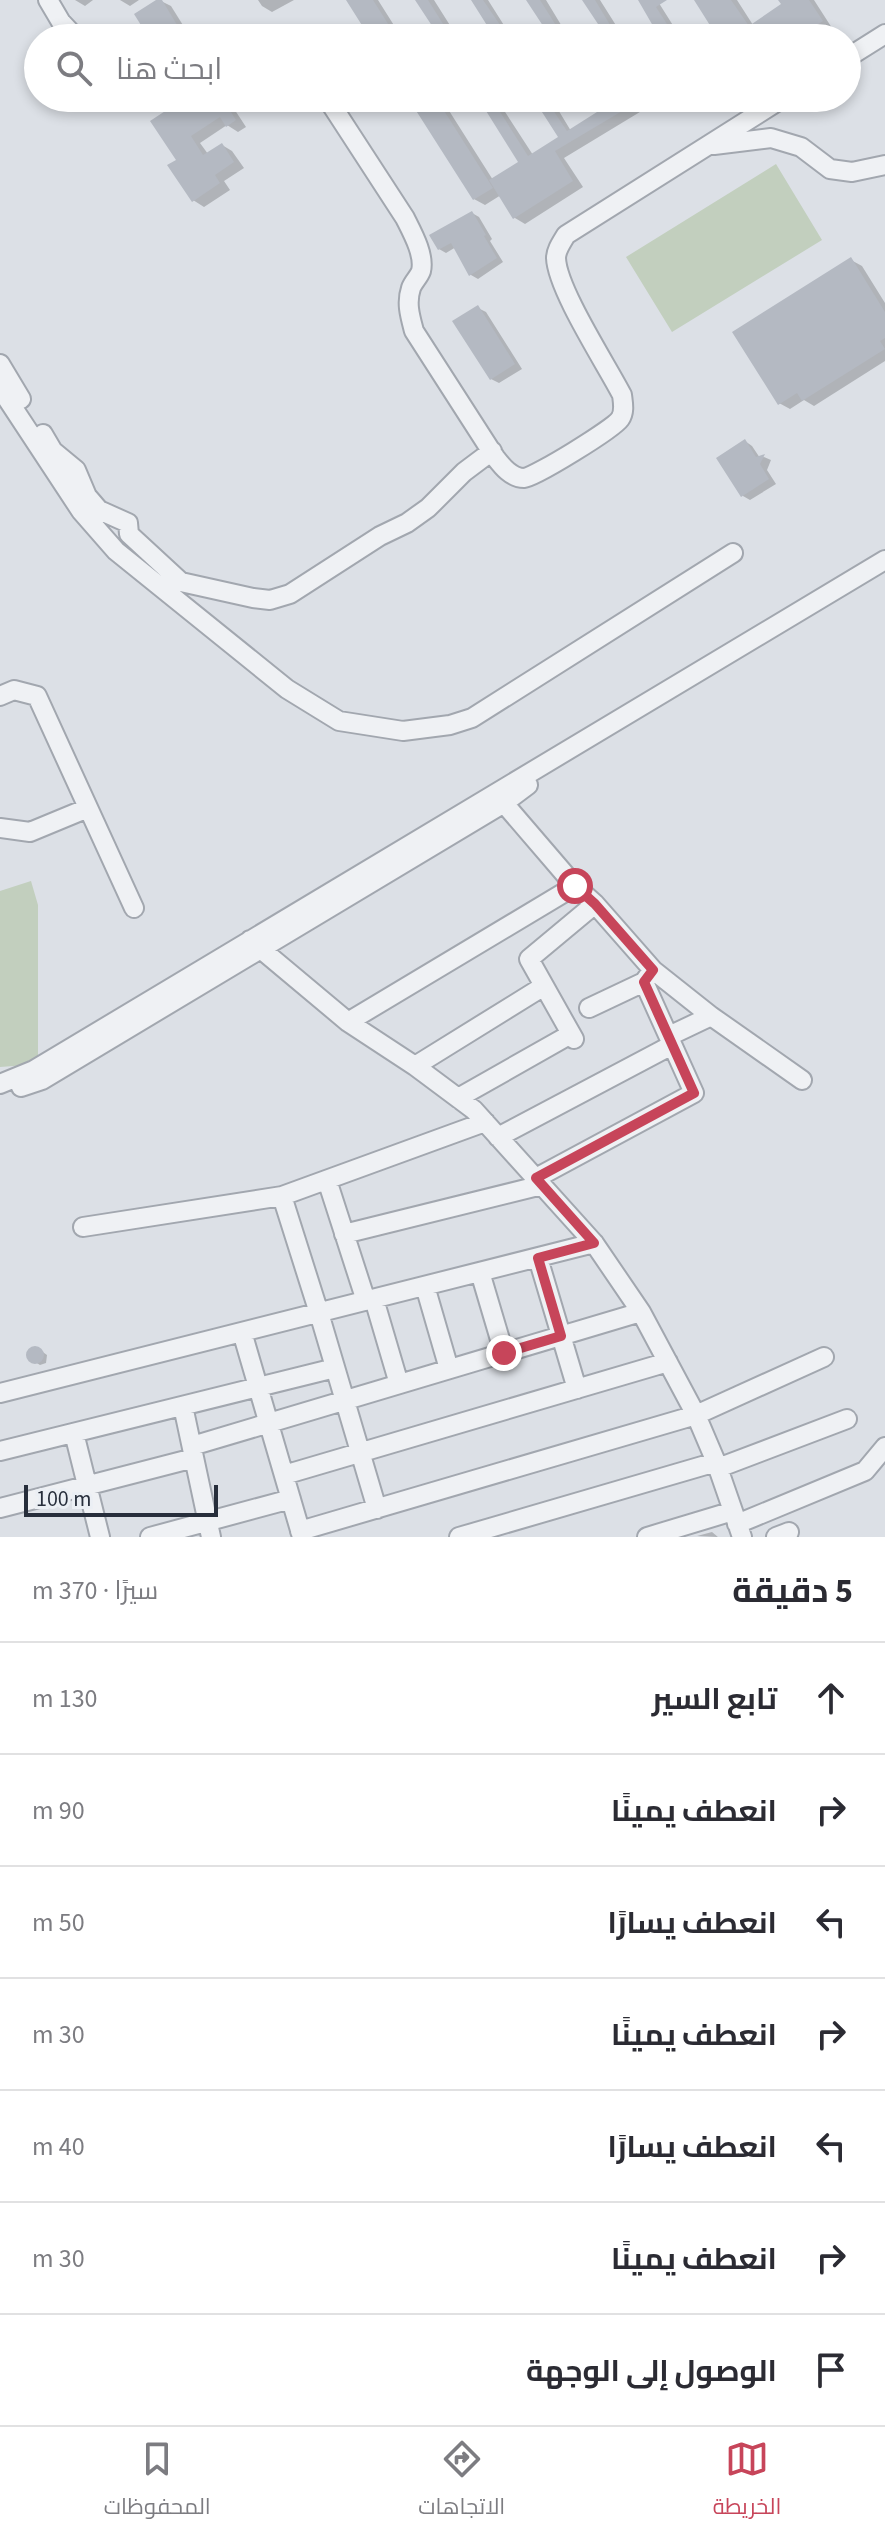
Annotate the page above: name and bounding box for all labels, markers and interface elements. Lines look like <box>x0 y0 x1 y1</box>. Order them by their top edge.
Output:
search box <box>24 24 861 112</box>
icon: search <box>52 46 96 90</box>
text: ابحث هنا <box>116 48 222 91</box>
route start <box>557 868 593 904</box>
route end <box>486 1335 522 1371</box>
scale bar <box>24 1481 218 1517</box>
text: 100 m <box>36 1483 91 1515</box>
text: 5 دقيقة <box>732 1567 853 1616</box>
text: سيرًا · 370 m <box>32 1572 158 1609</box>
icon: ahead <box>809 1676 853 1720</box>
text: تابع السير <box>652 1678 777 1721</box>
text: 130 m <box>32 1680 98 1717</box>
icon: right <box>809 1788 853 1832</box>
text: انعطف يمينًا <box>611 1790 777 1833</box>
text: 90 m <box>32 1792 85 1829</box>
icon: left <box>809 1900 853 1944</box>
text: انعطف يسارًا <box>607 1902 777 1945</box>
text: 50 m <box>32 1904 85 1941</box>
icon: right <box>809 2012 853 2056</box>
text: انعطف يمينًا <box>611 2014 777 2057</box>
text: 30 m <box>32 2016 85 2053</box>
icon: left <box>809 2124 853 2168</box>
text: انعطف يسارًا <box>607 2126 777 2169</box>
text: 40 m <box>32 2128 85 2165</box>
icon: right <box>809 2236 853 2280</box>
text: انعطف يمينًا <box>611 2238 777 2281</box>
text: 30 m <box>32 2240 85 2277</box>
icon: arrive <box>809 2348 853 2392</box>
text: الوصول إلى الوجهة <box>526 2350 777 2393</box>
tab: المحفوظات <box>104 2437 211 2527</box>
tab: الاتجاهات <box>418 2437 505 2527</box>
tab: الخريطة <box>713 2437 781 2527</box>

